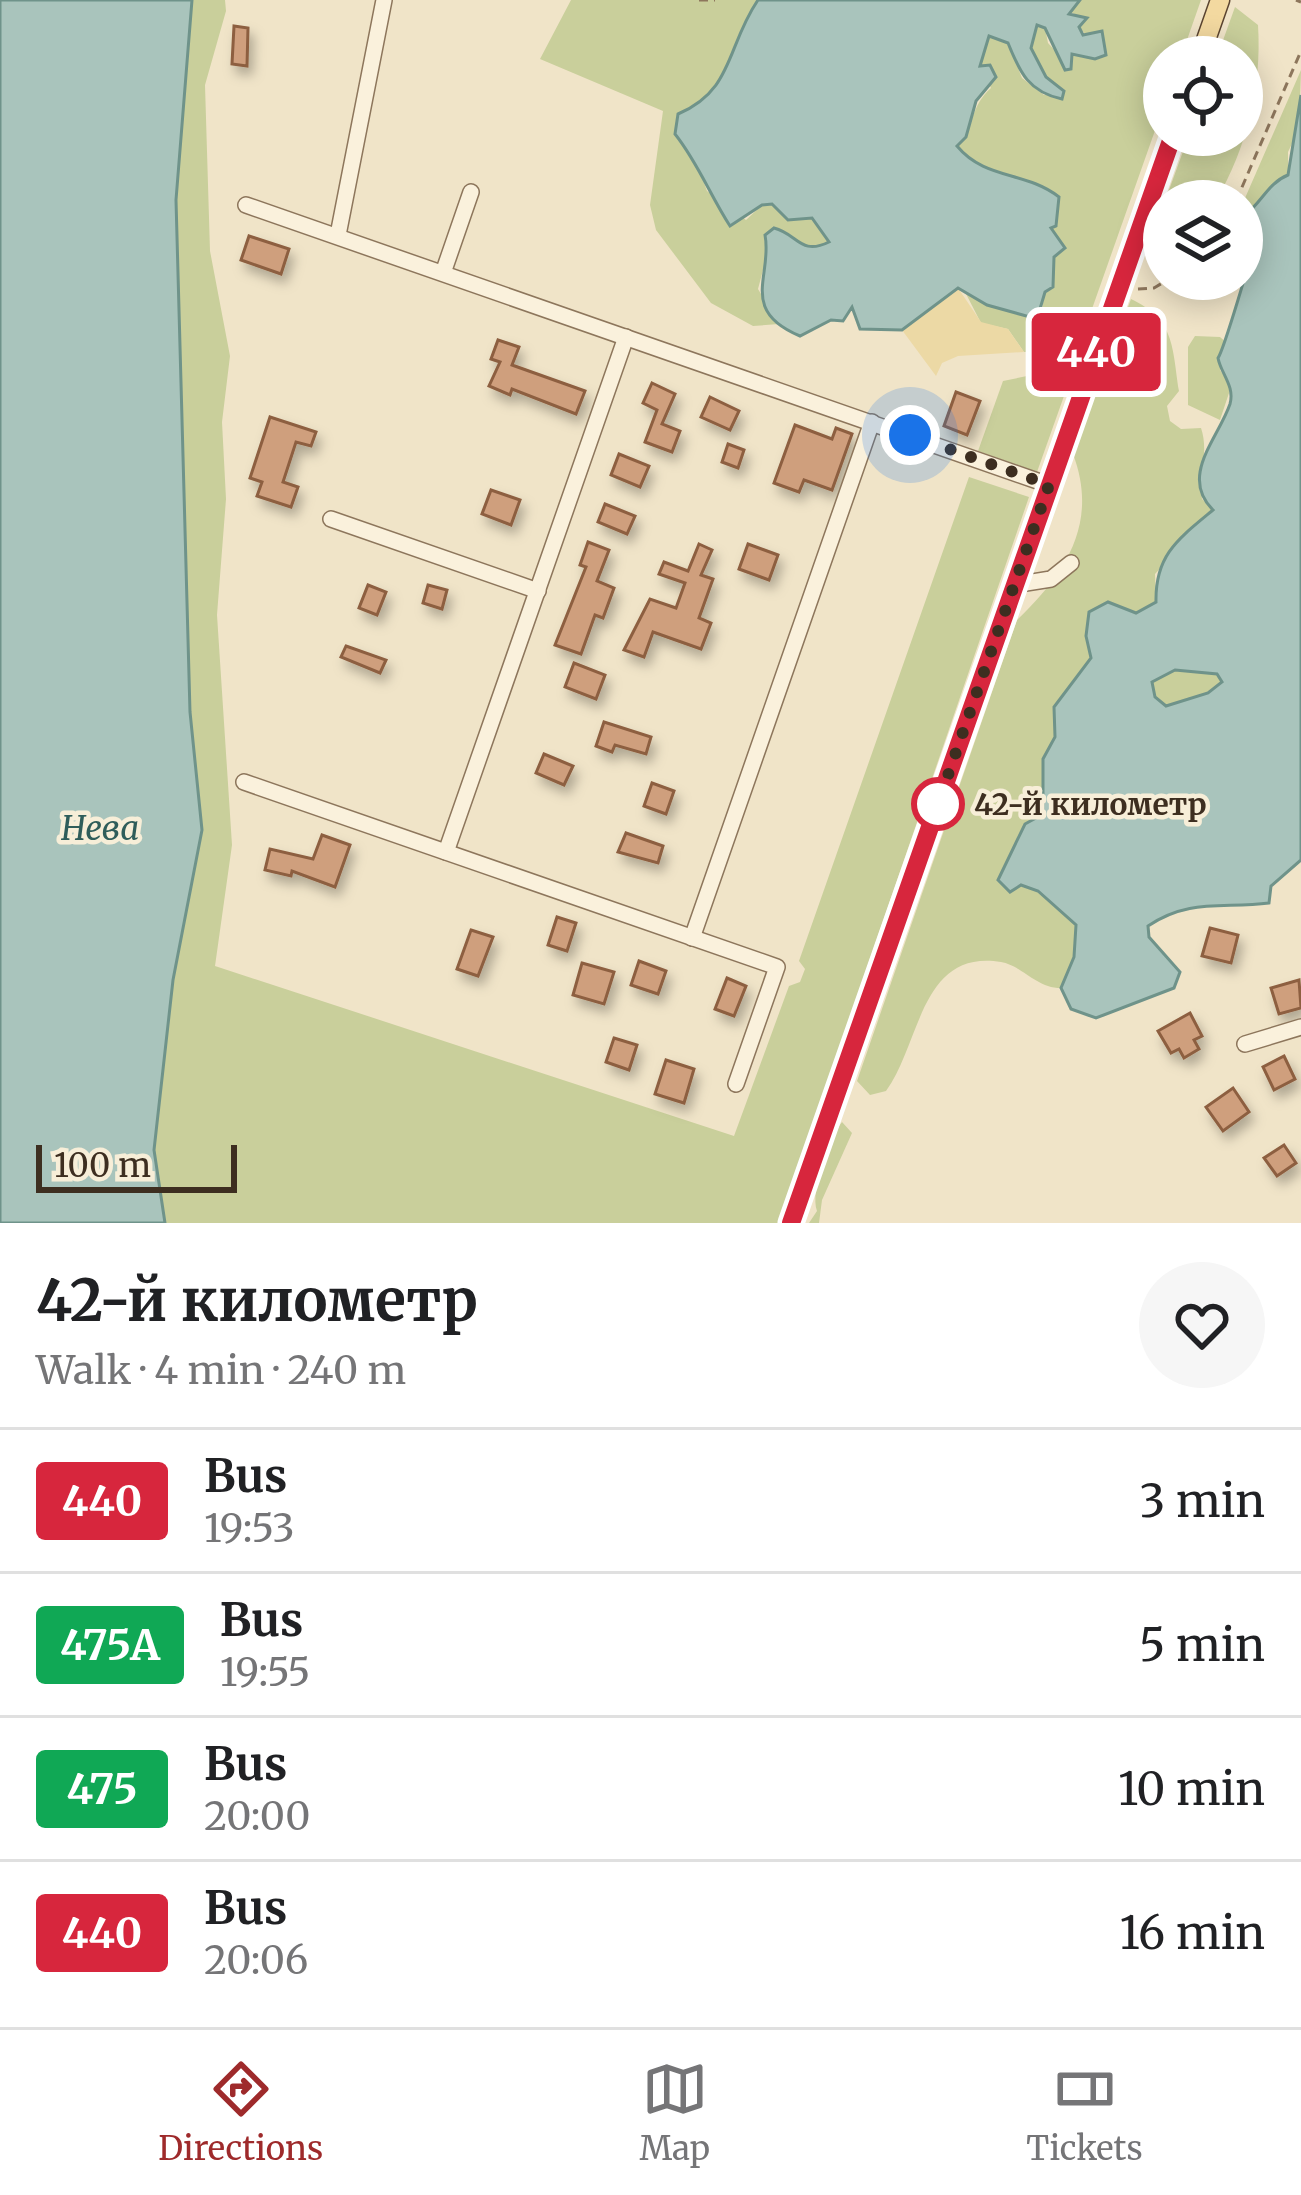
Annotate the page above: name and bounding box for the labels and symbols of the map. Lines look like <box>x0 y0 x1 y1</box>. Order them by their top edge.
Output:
line badge: 440 <box>1027 313 1165 391</box>
your location <box>880 405 940 465</box>
marker: 42-й километр <box>913 779 963 829</box>
place label: 42-й километр <box>974 785 1207 823</box>
water label: Нева <box>61 808 139 849</box>
scale bar <box>36 1139 237 1192</box>

